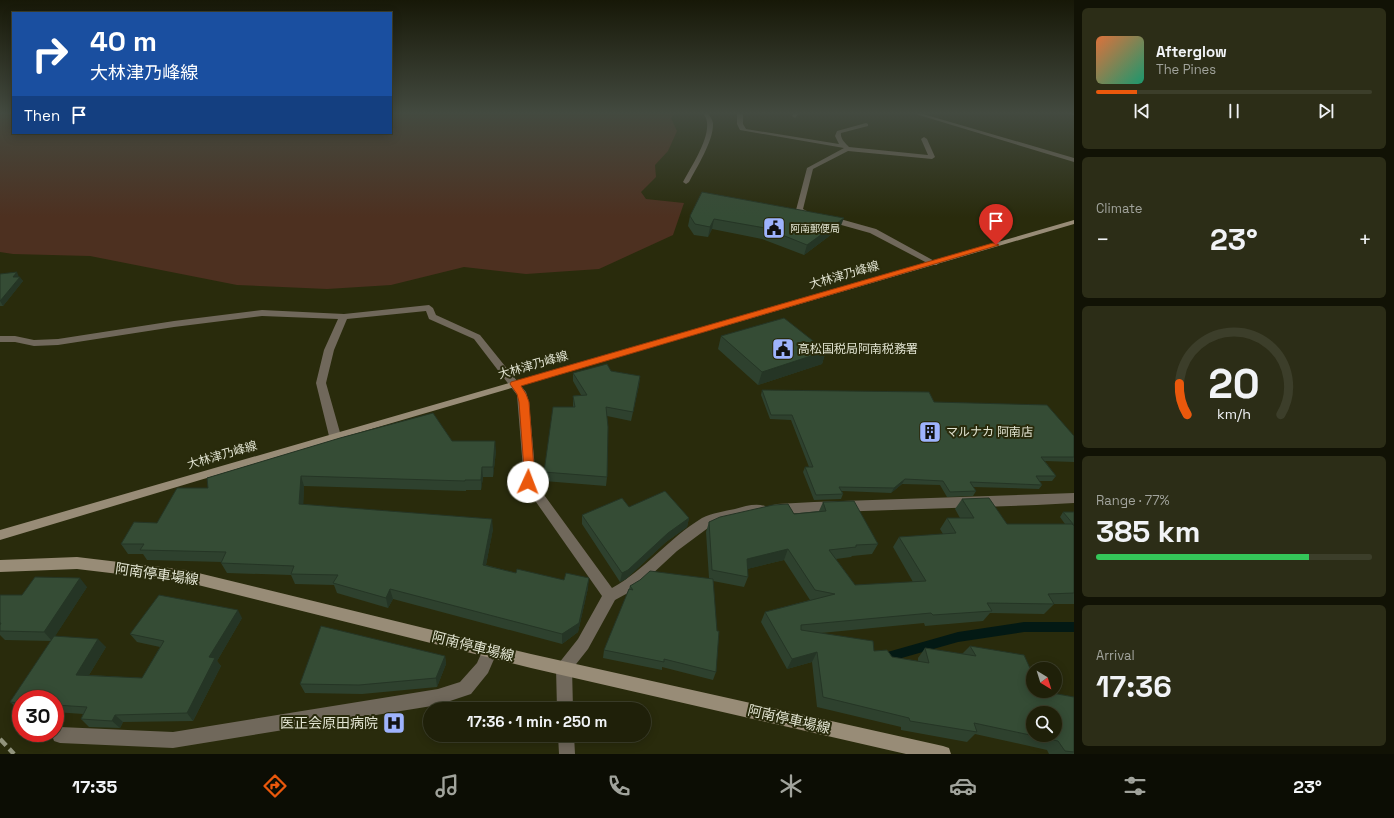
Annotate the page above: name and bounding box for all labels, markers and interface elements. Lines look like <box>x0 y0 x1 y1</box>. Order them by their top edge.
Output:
text: 40 m <box>90 23 157 59</box>
icon: right <box>24 28 76 80</box>
text: Afterglow <box>1156 42 1227 61</box>
text: 大林津乃峰線 <box>90 61 198 84</box>
text: The Pines <box>1156 61 1216 78</box>
icon: previous <box>1131 100 1153 122</box>
icon: pause <box>1223 100 1245 122</box>
icon: next <box>1315 100 1337 122</box>
icon: arrive <box>68 104 90 126</box>
text: Then <box>24 106 60 125</box>
text: Climate <box>1096 200 1142 217</box>
pin <box>979 204 1013 245</box>
icon: arrive <box>985 210 1007 232</box>
public building icon: 阿南郵便局 <box>761 215 787 241</box>
text: 23° <box>1210 220 1258 259</box>
place label: 阿南郵便局 <box>790 222 840 235</box>
text: − <box>1096 225 1110 253</box>
text: + <box>1358 225 1372 253</box>
street label: 大林津乃峰線 <box>807 257 881 293</box>
public building icon: 高松国税局阿南税務署 <box>770 336 796 362</box>
place label: 高松国税局阿南税務署 <box>798 341 918 357</box>
street label: 大林津乃峰線 <box>496 347 570 383</box>
text: 20 <box>1208 357 1260 410</box>
text: km/h <box>1217 405 1251 423</box>
building icon: マルナカ 阿南店 <box>917 419 943 445</box>
place label: マルナカ 阿南店 <box>946 424 1033 440</box>
street label: 大林津乃峰線 <box>185 437 259 473</box>
position arrow <box>507 461 549 503</box>
text: Range · 77% <box>1096 492 1170 509</box>
text: 385 km <box>1096 512 1200 551</box>
street label: 阿南停車場線 <box>114 559 200 589</box>
street label: 阿南停車場線 <box>430 627 516 665</box>
text: Arrival <box>1096 647 1135 664</box>
north arrow <box>1026 662 1062 698</box>
map controls <box>1026 662 1062 742</box>
text: 17:36 <box>1096 667 1172 706</box>
speed limit sign: 30 <box>12 690 64 742</box>
street label: 阿南停車場線 <box>746 701 832 737</box>
button: search <box>1026 706 1062 742</box>
hospital icon: 医正会原田病院 <box>381 710 407 736</box>
text: 17:36 · 1 min · 250 m <box>467 712 607 731</box>
place label: 医正会原田病院 <box>280 714 378 732</box>
icon: directions <box>261 772 289 800</box>
icon: music <box>433 772 461 800</box>
icon: phone <box>605 772 633 800</box>
icon: climate <box>777 772 805 800</box>
icon: car <box>949 772 977 800</box>
icon: filters <box>1121 772 1149 800</box>
text: 17:35 <box>72 775 117 798</box>
text: 23° <box>1293 775 1322 798</box>

